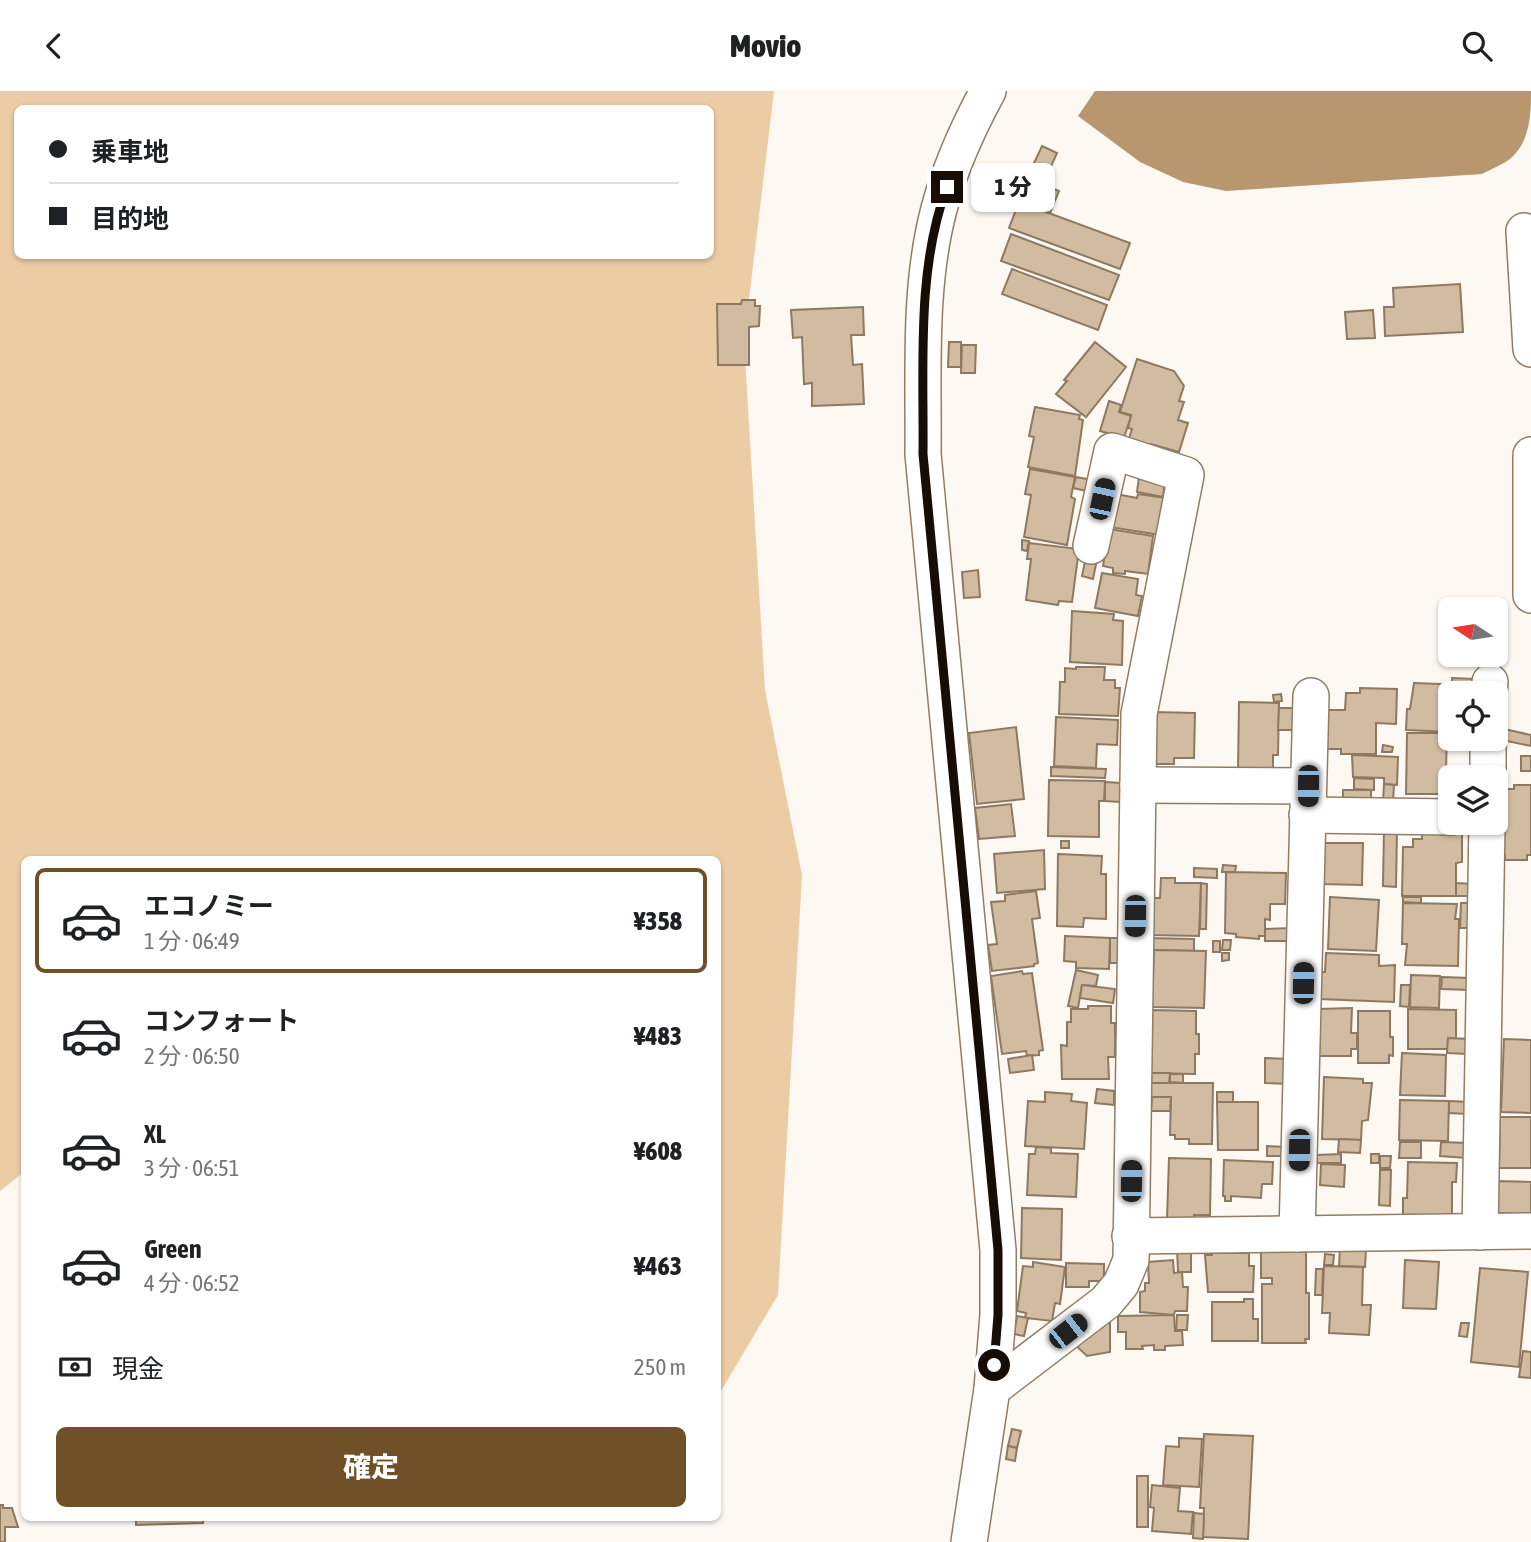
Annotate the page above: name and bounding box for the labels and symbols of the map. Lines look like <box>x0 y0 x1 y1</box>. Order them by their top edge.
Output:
callout: 1 分 <box>972 163 1056 211</box>
route end <box>931 171 963 203</box>
car <box>1088 476 1117 522</box>
north arrow <box>1438 597 1508 667</box>
car <box>1298 765 1319 807</box>
car <box>1125 895 1146 937</box>
car <box>1293 962 1314 1004</box>
car <box>1289 1129 1310 1171</box>
car <box>1121 1160 1142 1202</box>
car <box>1045 1310 1092 1352</box>
route start <box>978 1349 1010 1381</box>

